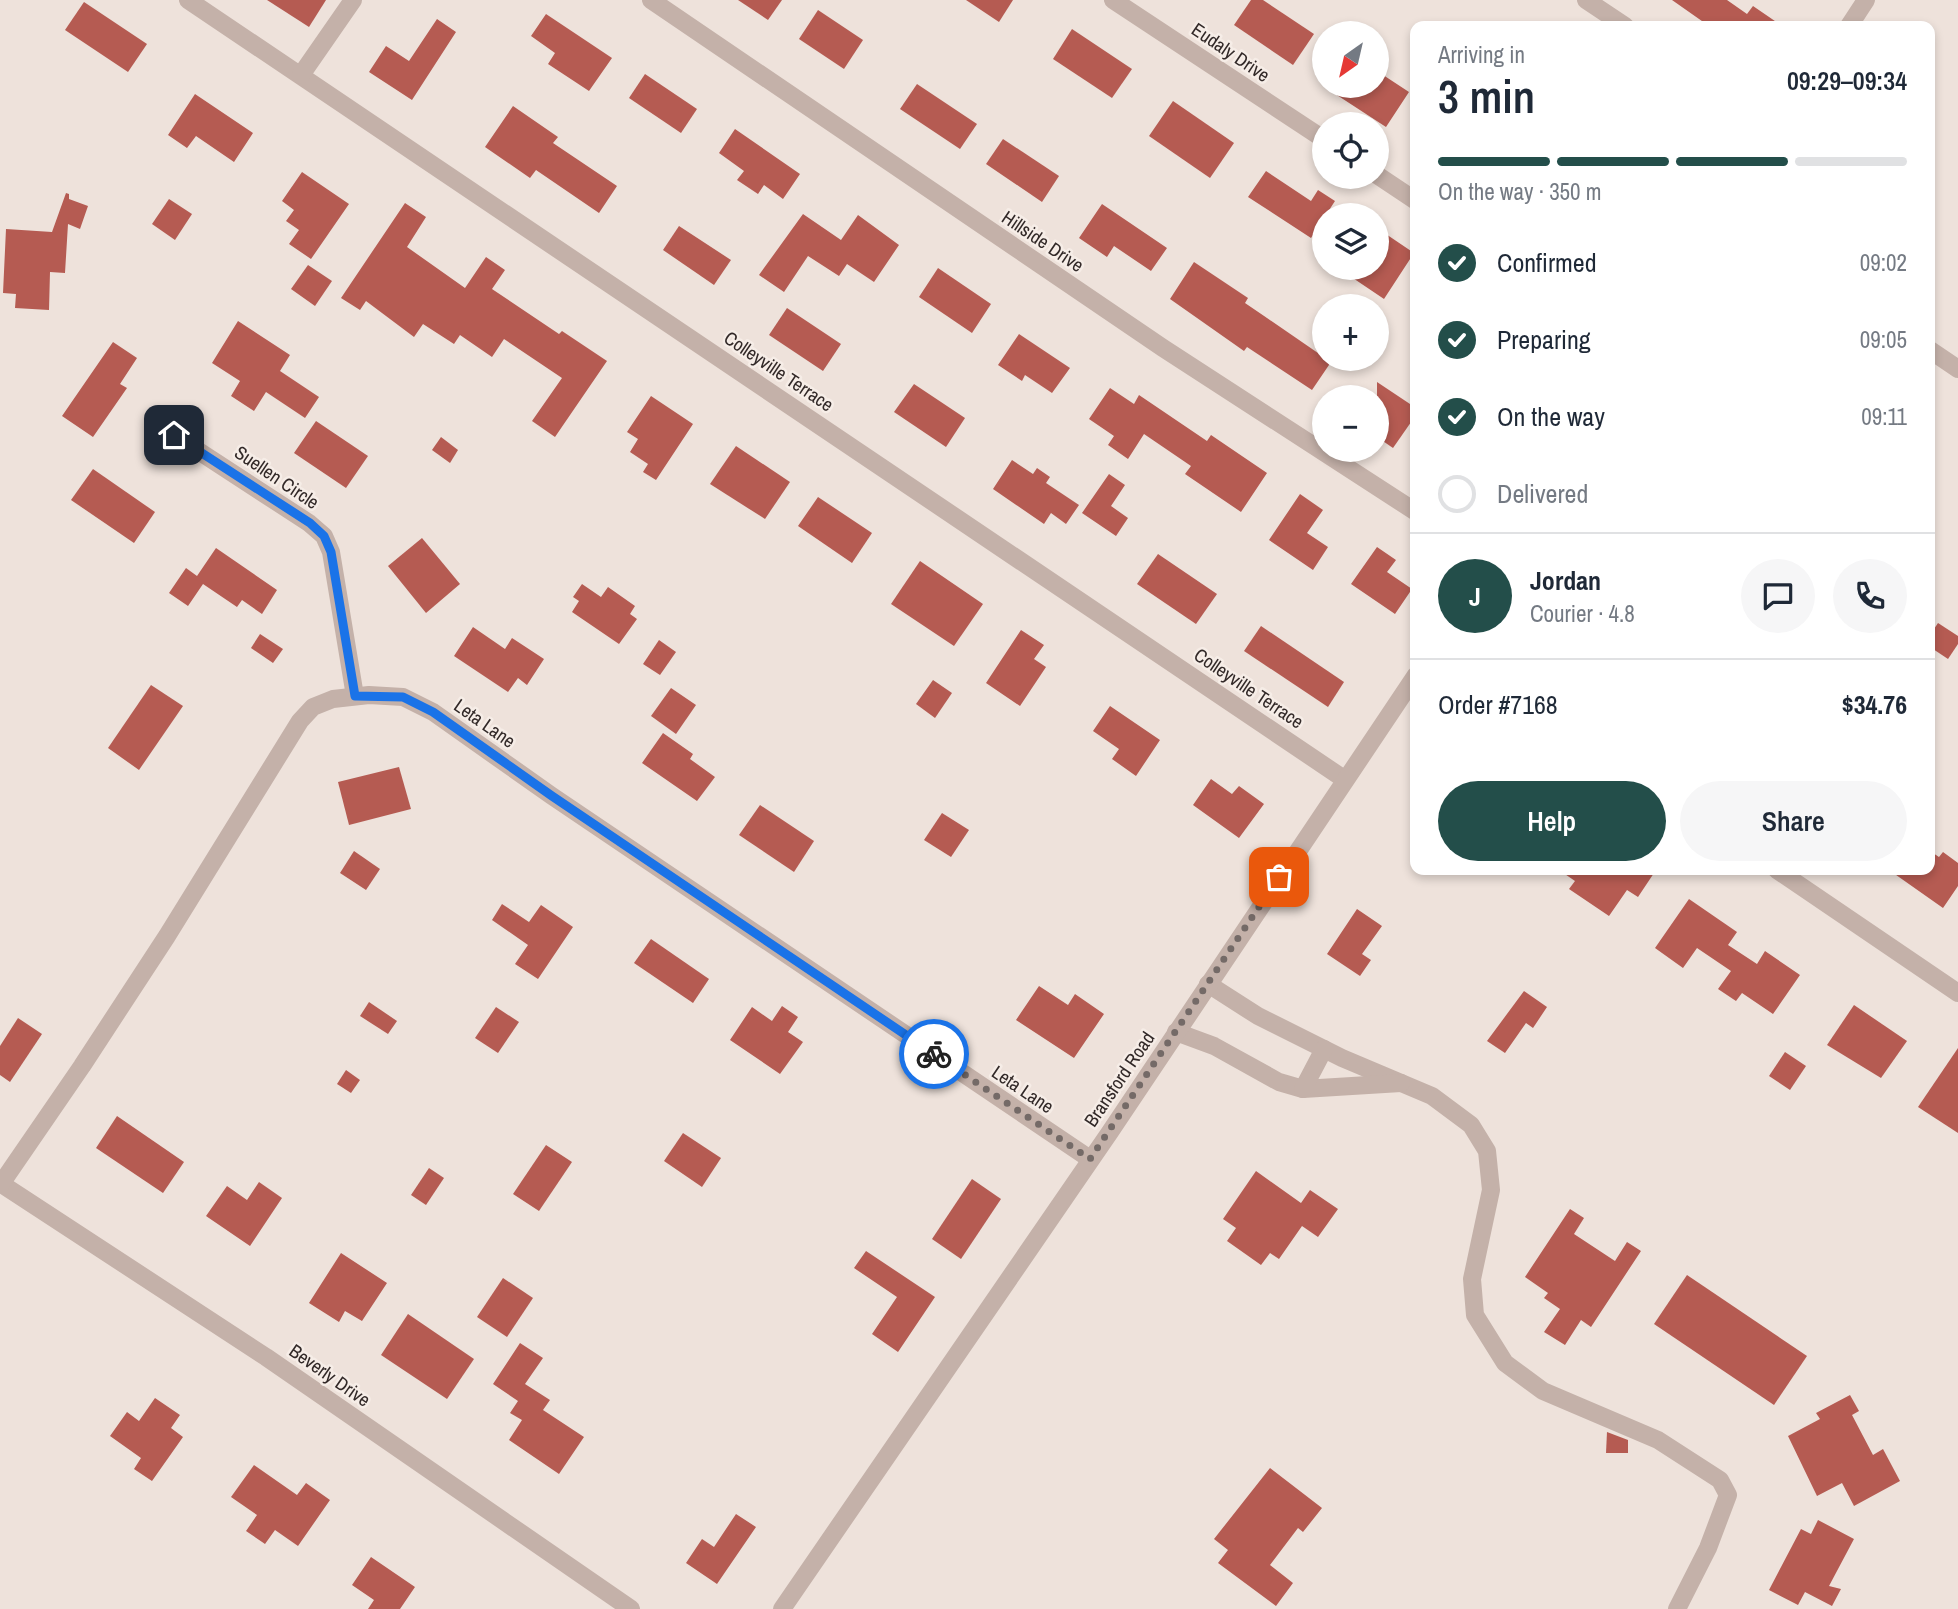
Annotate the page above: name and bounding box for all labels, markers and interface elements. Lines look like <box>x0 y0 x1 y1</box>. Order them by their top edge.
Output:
street label: Eudaly Drive <box>1187 16 1275 88</box>
north arrow <box>1312 21 1390 98</box>
map controls <box>1312 21 1389 462</box>
text: Arriving in <box>1438 39 1525 70</box>
text: 09:29–09:34 <box>1787 63 1907 98</box>
text: 3 min <box>1438 65 1535 127</box>
button: locate <box>1312 112 1389 189</box>
text: On the way · 350 m <box>1438 176 1602 207</box>
button: layers <box>1312 203 1389 280</box>
street label: Hillside Drive <box>997 204 1089 278</box>
icon: check <box>1438 244 1476 282</box>
text: Confirmed <box>1497 245 1597 280</box>
text: 09:02 <box>1860 247 1907 278</box>
button: + <box>1312 294 1389 371</box>
icon: check <box>1438 321 1476 359</box>
text: Preparing <box>1497 322 1591 357</box>
text: 09:05 <box>1860 324 1907 355</box>
street label: Colleyville Terrace <box>719 325 839 417</box>
button: − <box>1312 385 1389 462</box>
icon: check <box>1438 398 1476 436</box>
text: On the way <box>1497 399 1605 434</box>
text: 09:11 <box>1861 401 1907 432</box>
pin <box>144 405 204 465</box>
icon: home <box>155 416 193 454</box>
street label: Suellen Circle <box>230 439 324 515</box>
text: Delivered <box>1497 476 1588 511</box>
button: chat <box>1741 559 1815 633</box>
button: phone <box>1833 559 1907 633</box>
text: Jordan <box>1530 563 1601 598</box>
text: J <box>1469 579 1481 614</box>
text: Courier · 4.8 <box>1530 598 1635 629</box>
street label: Colleyville Terrace <box>1189 642 1309 734</box>
text: Order #7168 <box>1438 687 1558 722</box>
text: $34.76 <box>1842 687 1907 722</box>
street label: Leta Lane <box>449 692 521 754</box>
button: Help <box>1438 781 1666 861</box>
button: Share <box>1680 781 1907 861</box>
pin <box>1249 847 1309 907</box>
icon: bag <box>1260 858 1298 896</box>
courier <box>899 1019 969 1089</box>
street label: Bransford Road <box>1078 1026 1160 1132</box>
icon: bike <box>915 1035 953 1073</box>
street label: Leta Lane <box>987 1059 1059 1119</box>
street label: Beverly Drive <box>284 1338 376 1412</box>

